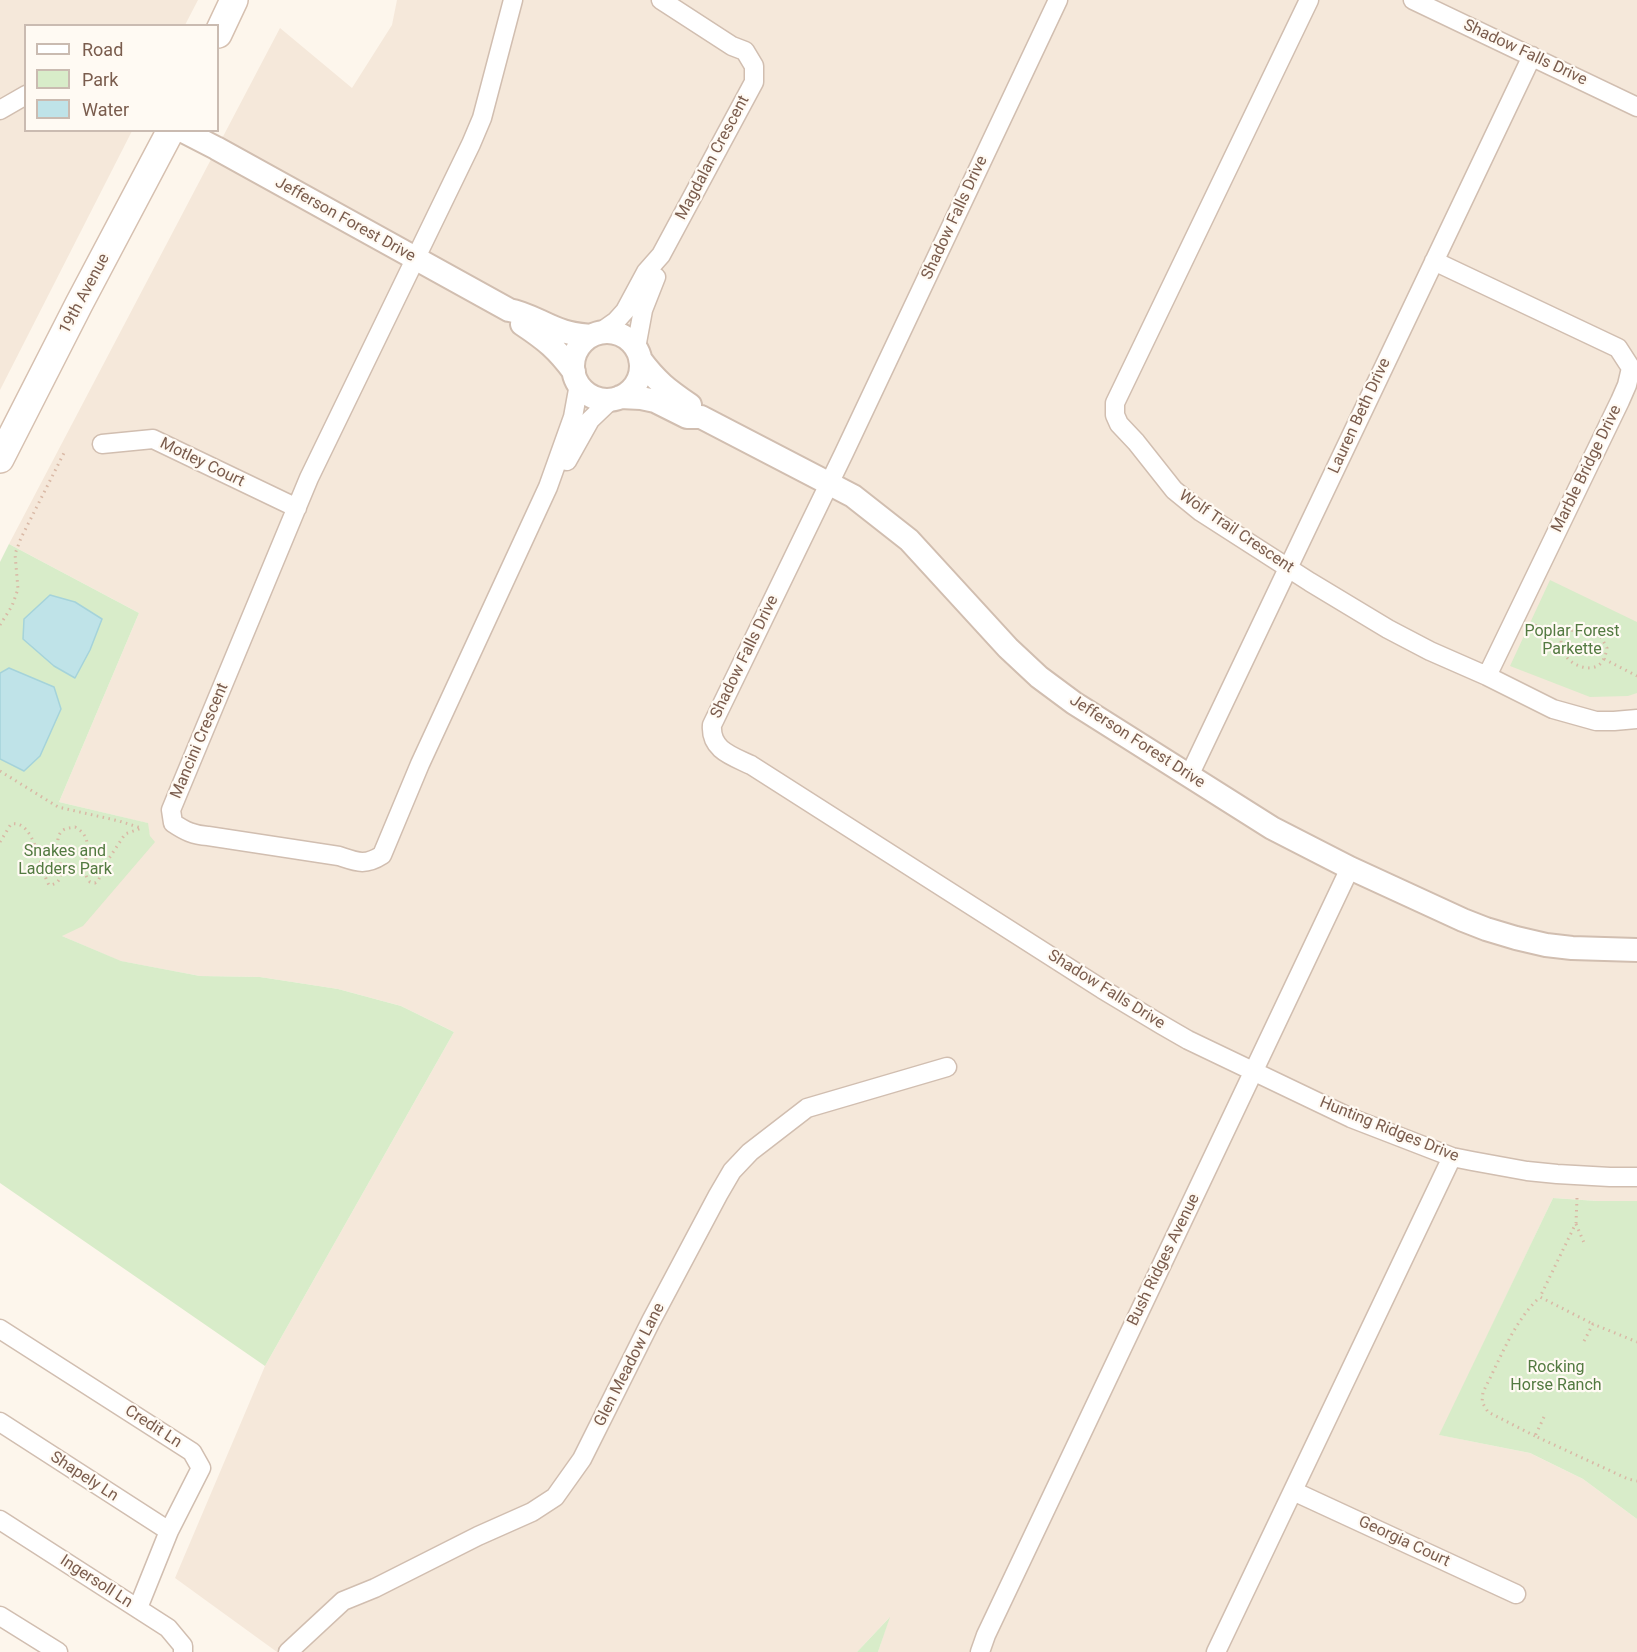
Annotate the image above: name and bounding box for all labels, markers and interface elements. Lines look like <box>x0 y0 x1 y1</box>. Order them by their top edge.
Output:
street label: Shadow Falls Drive <box>1460 16 1590 90</box>
legend <box>24 24 219 132</box>
text: Road <box>82 39 123 60</box>
text: Park <box>82 69 118 90</box>
street label: Magdalan Crescent <box>672 93 754 223</box>
text: Water <box>82 99 129 120</box>
street label: Shadow Falls Drive <box>918 153 992 283</box>
street label: Jefferson Forest Drive <box>272 173 418 267</box>
street label: 19th Avenue <box>56 251 114 337</box>
street label: Lauren Beth Drive <box>1325 355 1395 477</box>
street label: Marble Bridge Drive <box>1548 402 1626 536</box>
street label: Motley Court <box>157 434 247 492</box>
street label: Wolf Trail Crescent <box>1175 486 1297 578</box>
street label: Shadow Falls Drive <box>707 592 783 722</box>
park label: Poplar Forest Parkette <box>1524 622 1620 660</box>
street label: Mancini Crescent <box>167 680 233 802</box>
street label: Jefferson Forest Drive <box>1066 691 1208 793</box>
park label: Snakes and Ladders Park <box>18 842 112 880</box>
street label: Shadow Falls Drive <box>1044 946 1168 1034</box>
street label: Hunting Ridges Drive <box>1317 1093 1461 1167</box>
street label: Bush Ridges Avenue <box>1124 1191 1204 1329</box>
street label: Glen Meadow Lane <box>591 1300 669 1430</box>
park label: Rocking Horse Ranch <box>1510 1358 1602 1396</box>
street label: Credit Ln <box>121 1402 185 1452</box>
street label: Shapely Ln <box>46 1448 122 1506</box>
street label: Georgia Court <box>1355 1512 1453 1572</box>
street label: Ingersoll Ln <box>56 1551 136 1613</box>

